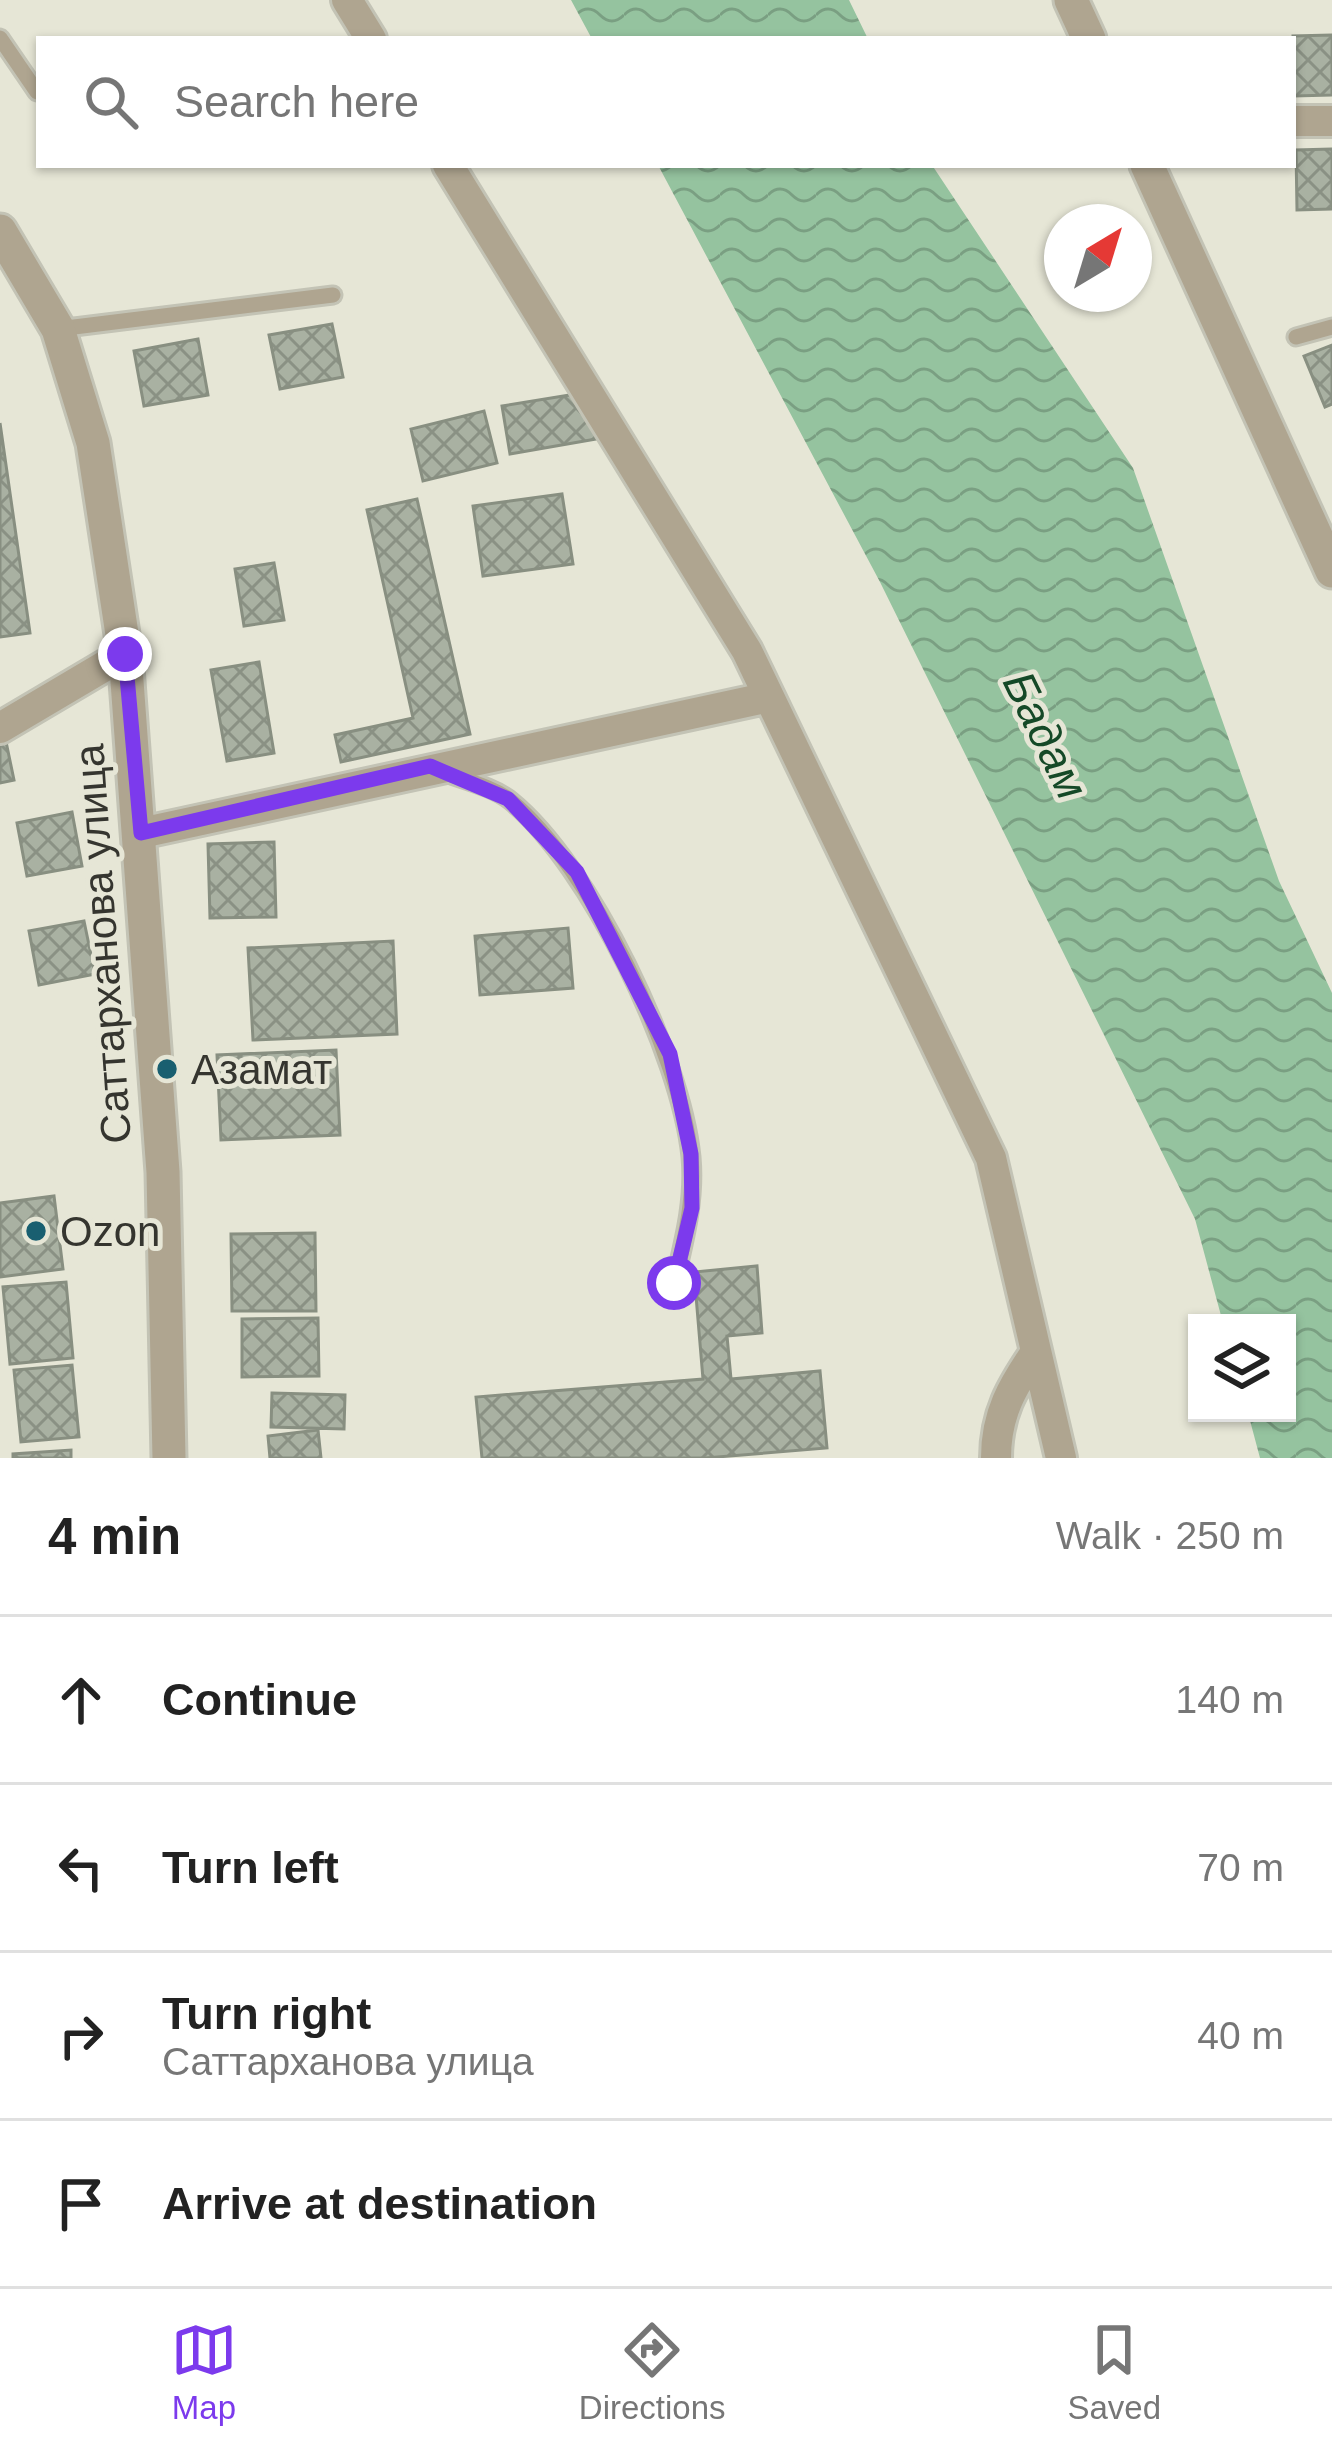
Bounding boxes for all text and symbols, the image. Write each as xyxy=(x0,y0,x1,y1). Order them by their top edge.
search box xyxy=(36,36,1296,168)
icon: search xyxy=(78,69,144,135)
text: Search here xyxy=(174,76,419,127)
north arrow xyxy=(1044,204,1152,312)
route end xyxy=(98,627,152,681)
water label: Бадам xyxy=(993,663,1098,807)
street label: Саттарханова улица xyxy=(65,742,140,1145)
place label: Азамат xyxy=(191,1046,332,1093)
marker: Азамат xyxy=(154,1056,180,1082)
place label: Ozon xyxy=(60,1208,160,1255)
marker: Ozon xyxy=(23,1218,49,1244)
route start xyxy=(647,1256,701,1310)
map controls xyxy=(1188,1314,1296,1422)
button: layers xyxy=(1188,1314,1296,1422)
text: 4 min xyxy=(48,1508,181,1565)
text: Walk · 250 m xyxy=(1056,1514,1284,1557)
icon: ahead xyxy=(48,1667,114,1733)
text: Continue xyxy=(162,1674,357,1725)
text: 140 m xyxy=(1176,1678,1284,1721)
icon: left xyxy=(48,1835,114,1901)
text: Turn left xyxy=(162,1842,339,1893)
text: 70 m xyxy=(1197,1846,1284,1889)
text: Turn right xyxy=(162,1988,371,2039)
icon: right xyxy=(48,2003,114,2069)
text: 40 m xyxy=(1197,2014,1284,2057)
text: Саттарханова улица xyxy=(162,2040,534,2083)
icon: arrive xyxy=(48,2171,114,2237)
text: Arrive at destination xyxy=(162,2178,597,2229)
tab: Map xyxy=(171,2317,237,2427)
tab: Directions xyxy=(579,2317,726,2427)
tab: Saved xyxy=(1067,2317,1161,2427)

